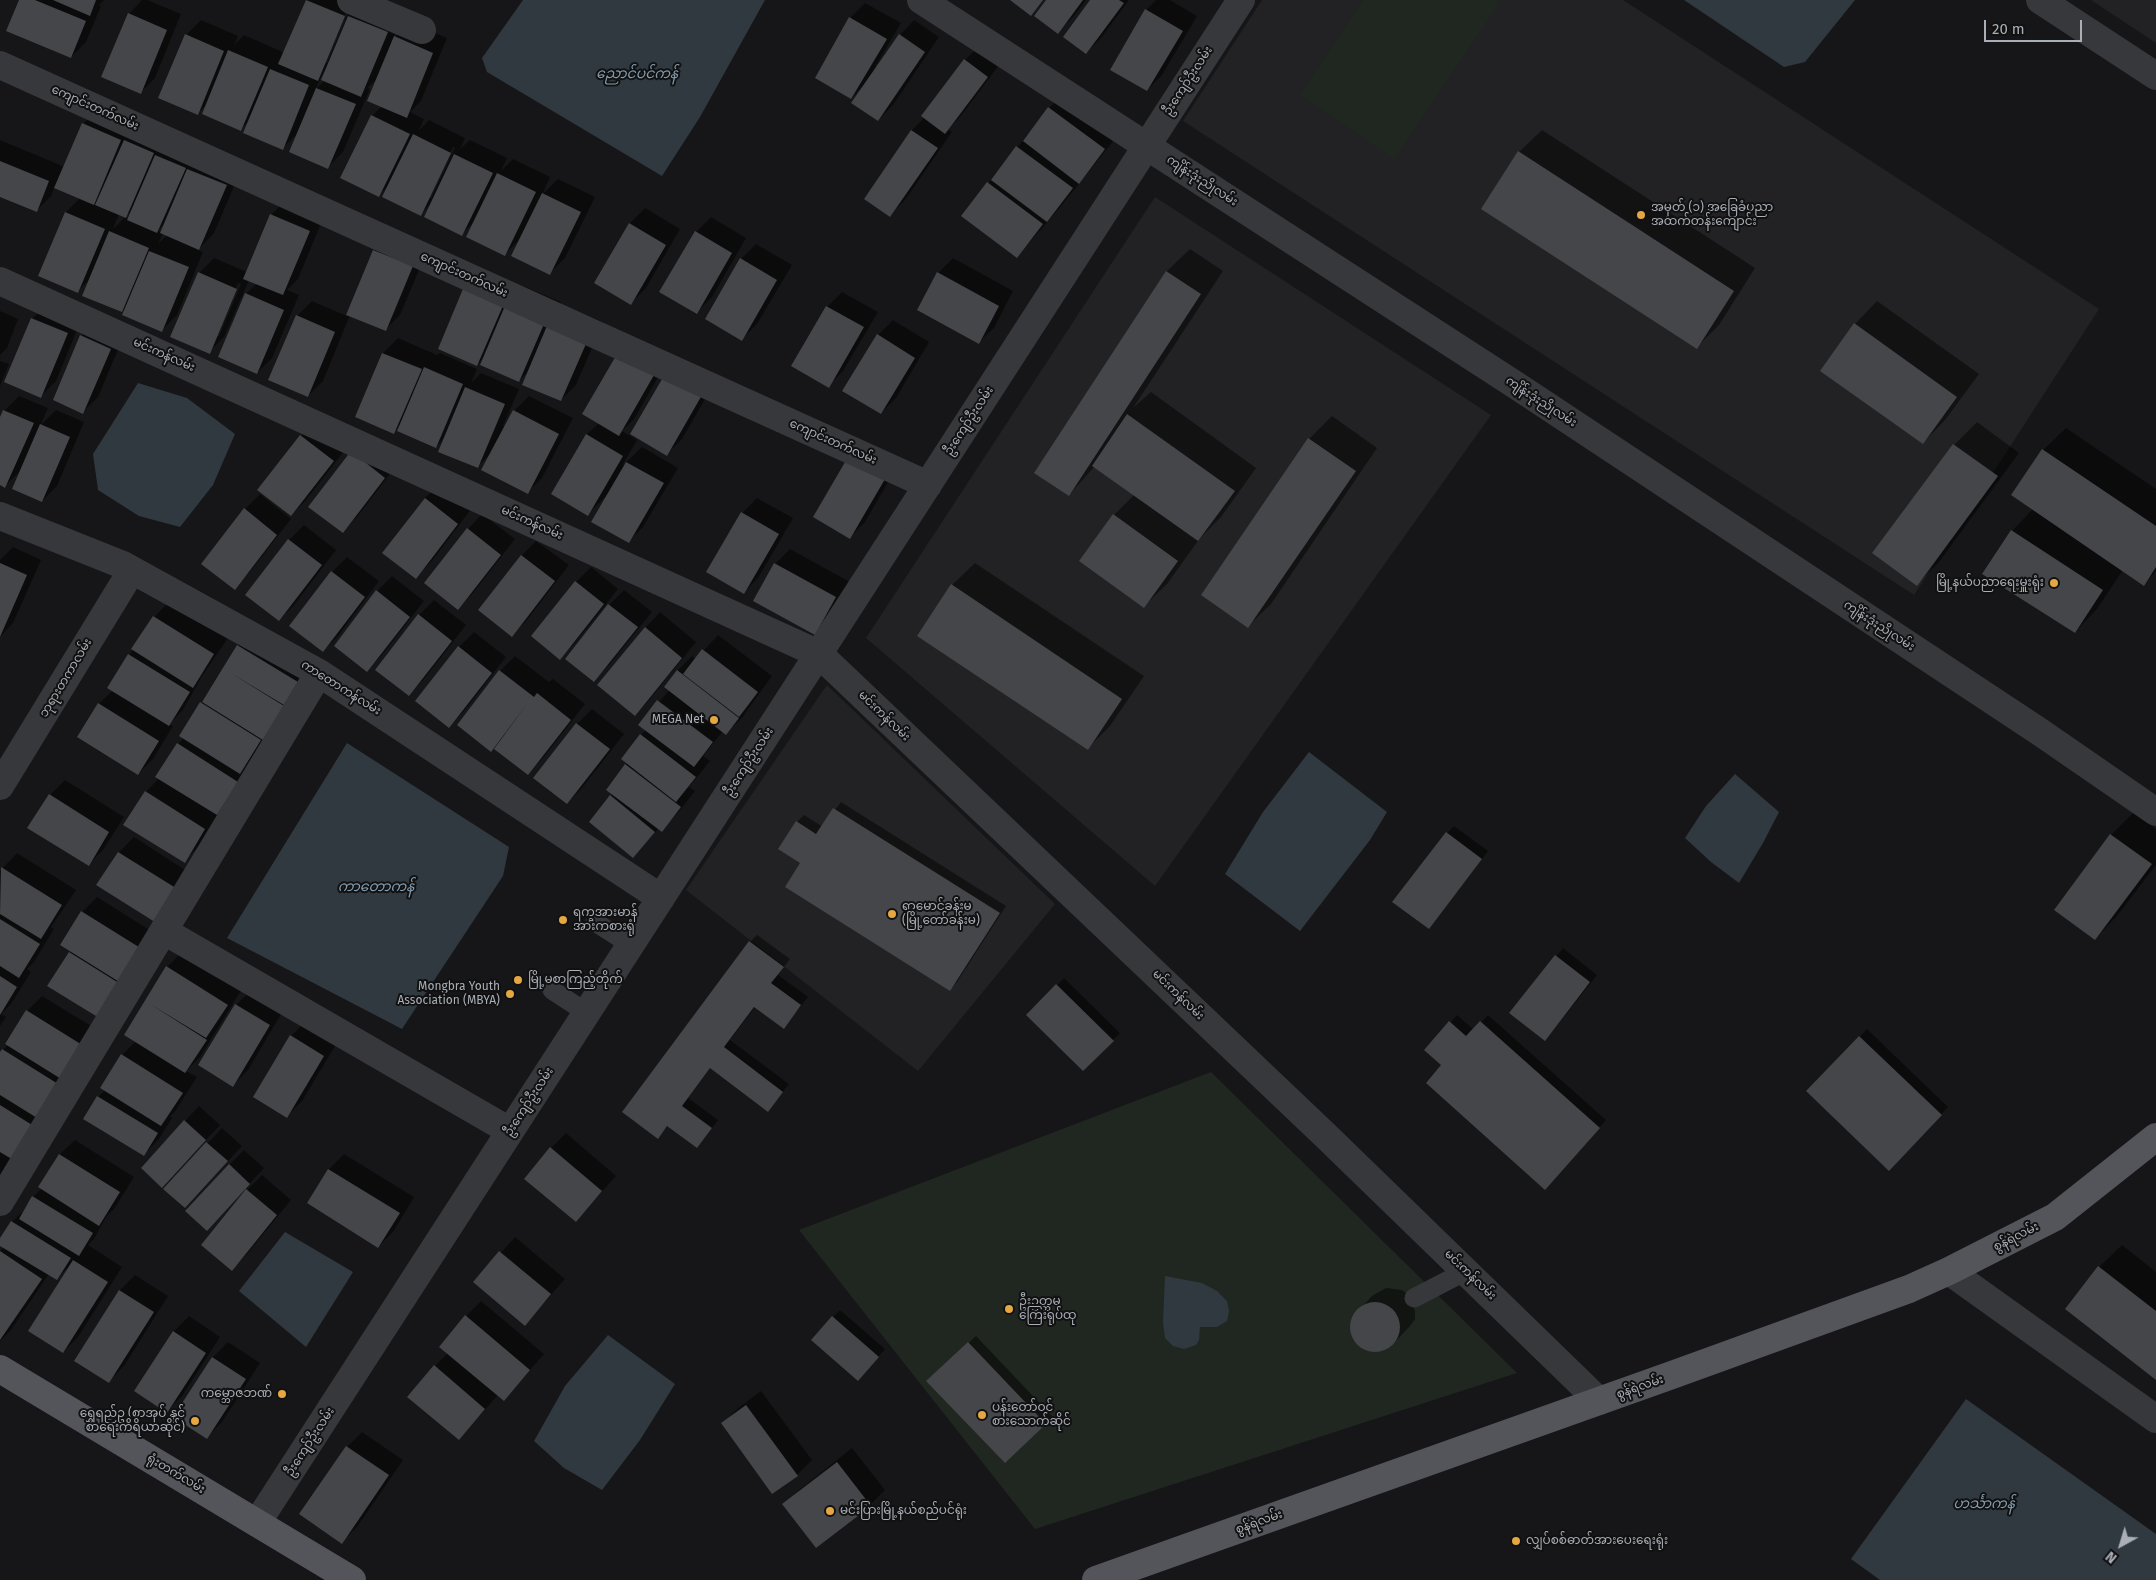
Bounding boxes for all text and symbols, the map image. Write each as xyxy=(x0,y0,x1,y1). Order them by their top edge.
scale bar xyxy=(1986,10,2084,42)
text: 20 m xyxy=(1992,20,2025,38)
street label: ဦးကျော်ဦးလမ်း xyxy=(1160,44,1216,118)
water label: ညောင်ပင်ကန် xyxy=(596,66,678,82)
street label: ကျောင်းတက်လမ်း xyxy=(49,82,141,134)
street label: ကျိန်းဒုံးညိုလမ်း xyxy=(1164,153,1240,209)
place label: အမှတ် (၁) အခြေခံပညာ အထက်တန်းကျောင်း xyxy=(1651,201,1773,229)
marker: အမှတ် (၁) အခြေခံပညာ အထက်တန်းကျောင်း xyxy=(1635,209,1647,221)
street label: ကျောင်းတက်လမ်း xyxy=(418,249,510,301)
street label: မင်းကန်လမ်း xyxy=(131,335,197,375)
street label: ကျိန်းဒုံးညိုလမ်း xyxy=(1503,374,1579,430)
street label: ဦးကျော်ဦးလမ်း xyxy=(941,384,997,458)
street label: ကျောင်းတက်လမ်း xyxy=(787,416,879,468)
street label: မင်းကန်လမ်း xyxy=(499,503,565,543)
place label: မြို့နယ်ပညာရေးမှူးရုံး xyxy=(1936,576,2044,590)
marker: မြို့နယ်ပညာရေးမှူးရုံး xyxy=(2048,577,2060,589)
street label: ကျိန်းဒုံးညိုလမ်း xyxy=(1841,598,1917,654)
street label: ဘုရားတကာလမ်း xyxy=(37,636,95,720)
street label: ကာတောကန်လမ်း xyxy=(298,658,384,718)
street label: မင်းကန်လမ်း xyxy=(855,688,913,744)
place label: MEGA Net xyxy=(652,713,704,727)
marker: MEGA Net xyxy=(708,714,720,726)
street label: ဦးကျော်ဦးလမ်း xyxy=(721,725,777,799)
water label: ကာတောကန် xyxy=(338,879,414,895)
place label: ရာမောင်ခန်းမ (မြို့တော်ခန်းမ) xyxy=(902,900,980,928)
place label: ရက္ခအားမာန် အားကစားရုံ xyxy=(573,906,638,934)
marker: ရာမောင်ခန်းမ (မြို့တော်ခန်းမ) xyxy=(886,908,898,920)
marker: ရက္ခအားမာန် အားကစားရုံ xyxy=(557,914,569,926)
street label: မင်းကန်လမ်း xyxy=(1149,967,1207,1023)
place label: မြို့မစာကြည့်တိုက် xyxy=(528,973,623,987)
marker: မြို့မစာကြည့်တိုက် xyxy=(512,974,524,986)
place label: Mongbra Youth Association (MBYA) xyxy=(397,980,500,1008)
marker: Mongbra Youth Association (MBYA) xyxy=(504,988,516,1000)
street label: ဦးကျော်ဦးလမ်း xyxy=(501,1065,557,1139)
street label: စွန်ရဲလမ်း xyxy=(1991,1219,2041,1255)
street label: မင်းကန်လမ်း xyxy=(1441,1247,1499,1303)
place label: ဦးဥတ္တမ ကြေးရုပ်ထု xyxy=(1019,1295,1077,1323)
marker: ဦးဥတ္တမ ကြေးရုပ်ထု xyxy=(1003,1303,1015,1315)
street label: စွန်ရဲလမ်း xyxy=(1615,1372,1665,1402)
place label: ကမ္ဘောဇဘဏ် xyxy=(201,1387,272,1401)
marker: ကမ္ဘောဇဘဏ် xyxy=(276,1388,288,1400)
place label: ပန်းတော်ဝင် စားသောက်ဆိုင် xyxy=(992,1401,1071,1429)
street label: ဦးကျော်ဦးလမ်း xyxy=(282,1405,338,1479)
place label: ရွှေရည်ဥ (စာအုပ် နှင့် စာရေးကိရိယာဆိုင်) xyxy=(80,1407,185,1435)
marker: ပန်းတော်ဝင် စားသောက်ဆိုင် xyxy=(976,1409,988,1421)
marker: ရွှေရည်ဥ (စာအုပ် နှင့် စာရေးကိရိယာဆိုင်) xyxy=(189,1415,201,1427)
street label: ရုံးတက်လမ်း xyxy=(144,1451,208,1497)
water label: ဟင်္သာကန် xyxy=(1953,1496,2015,1512)
place label: မင်းပြားမြို့နယ်စည်ပင်ရုံး xyxy=(840,1504,967,1518)
marker: မင်းပြားမြို့နယ်စည်ပင်ရုံး xyxy=(824,1505,836,1517)
street label: စွန်ရဲလမ်း xyxy=(1234,1507,1284,1537)
north arrow xyxy=(2096,1520,2146,1570)
place label: လျှပ်စစ်ဓာတ်အားပေးရေးရုံး xyxy=(1526,1534,1668,1548)
marker: လျှပ်စစ်ဓာတ်အားပေးရေးရုံး xyxy=(1510,1535,1522,1547)
text: N xyxy=(2102,1548,2120,1567)

